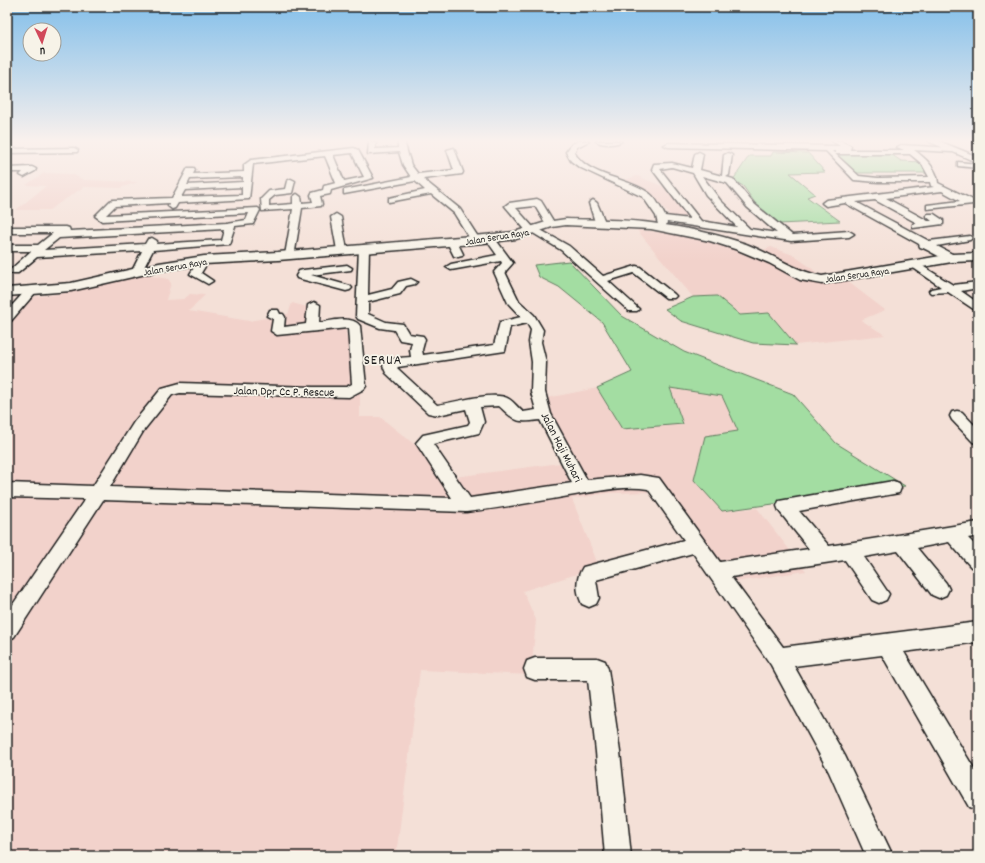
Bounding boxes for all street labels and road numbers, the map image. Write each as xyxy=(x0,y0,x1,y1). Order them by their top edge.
street label: Jalan Serua Raya xyxy=(464,226,531,250)
street label: Jalan Serua Raya xyxy=(142,255,209,280)
street label: Jalan Serua Raya xyxy=(824,265,890,287)
street label: Jalan Dpr Cc P. Rescue xyxy=(233,383,335,402)
street label: Jalan Haji Muhari xyxy=(536,410,586,486)

